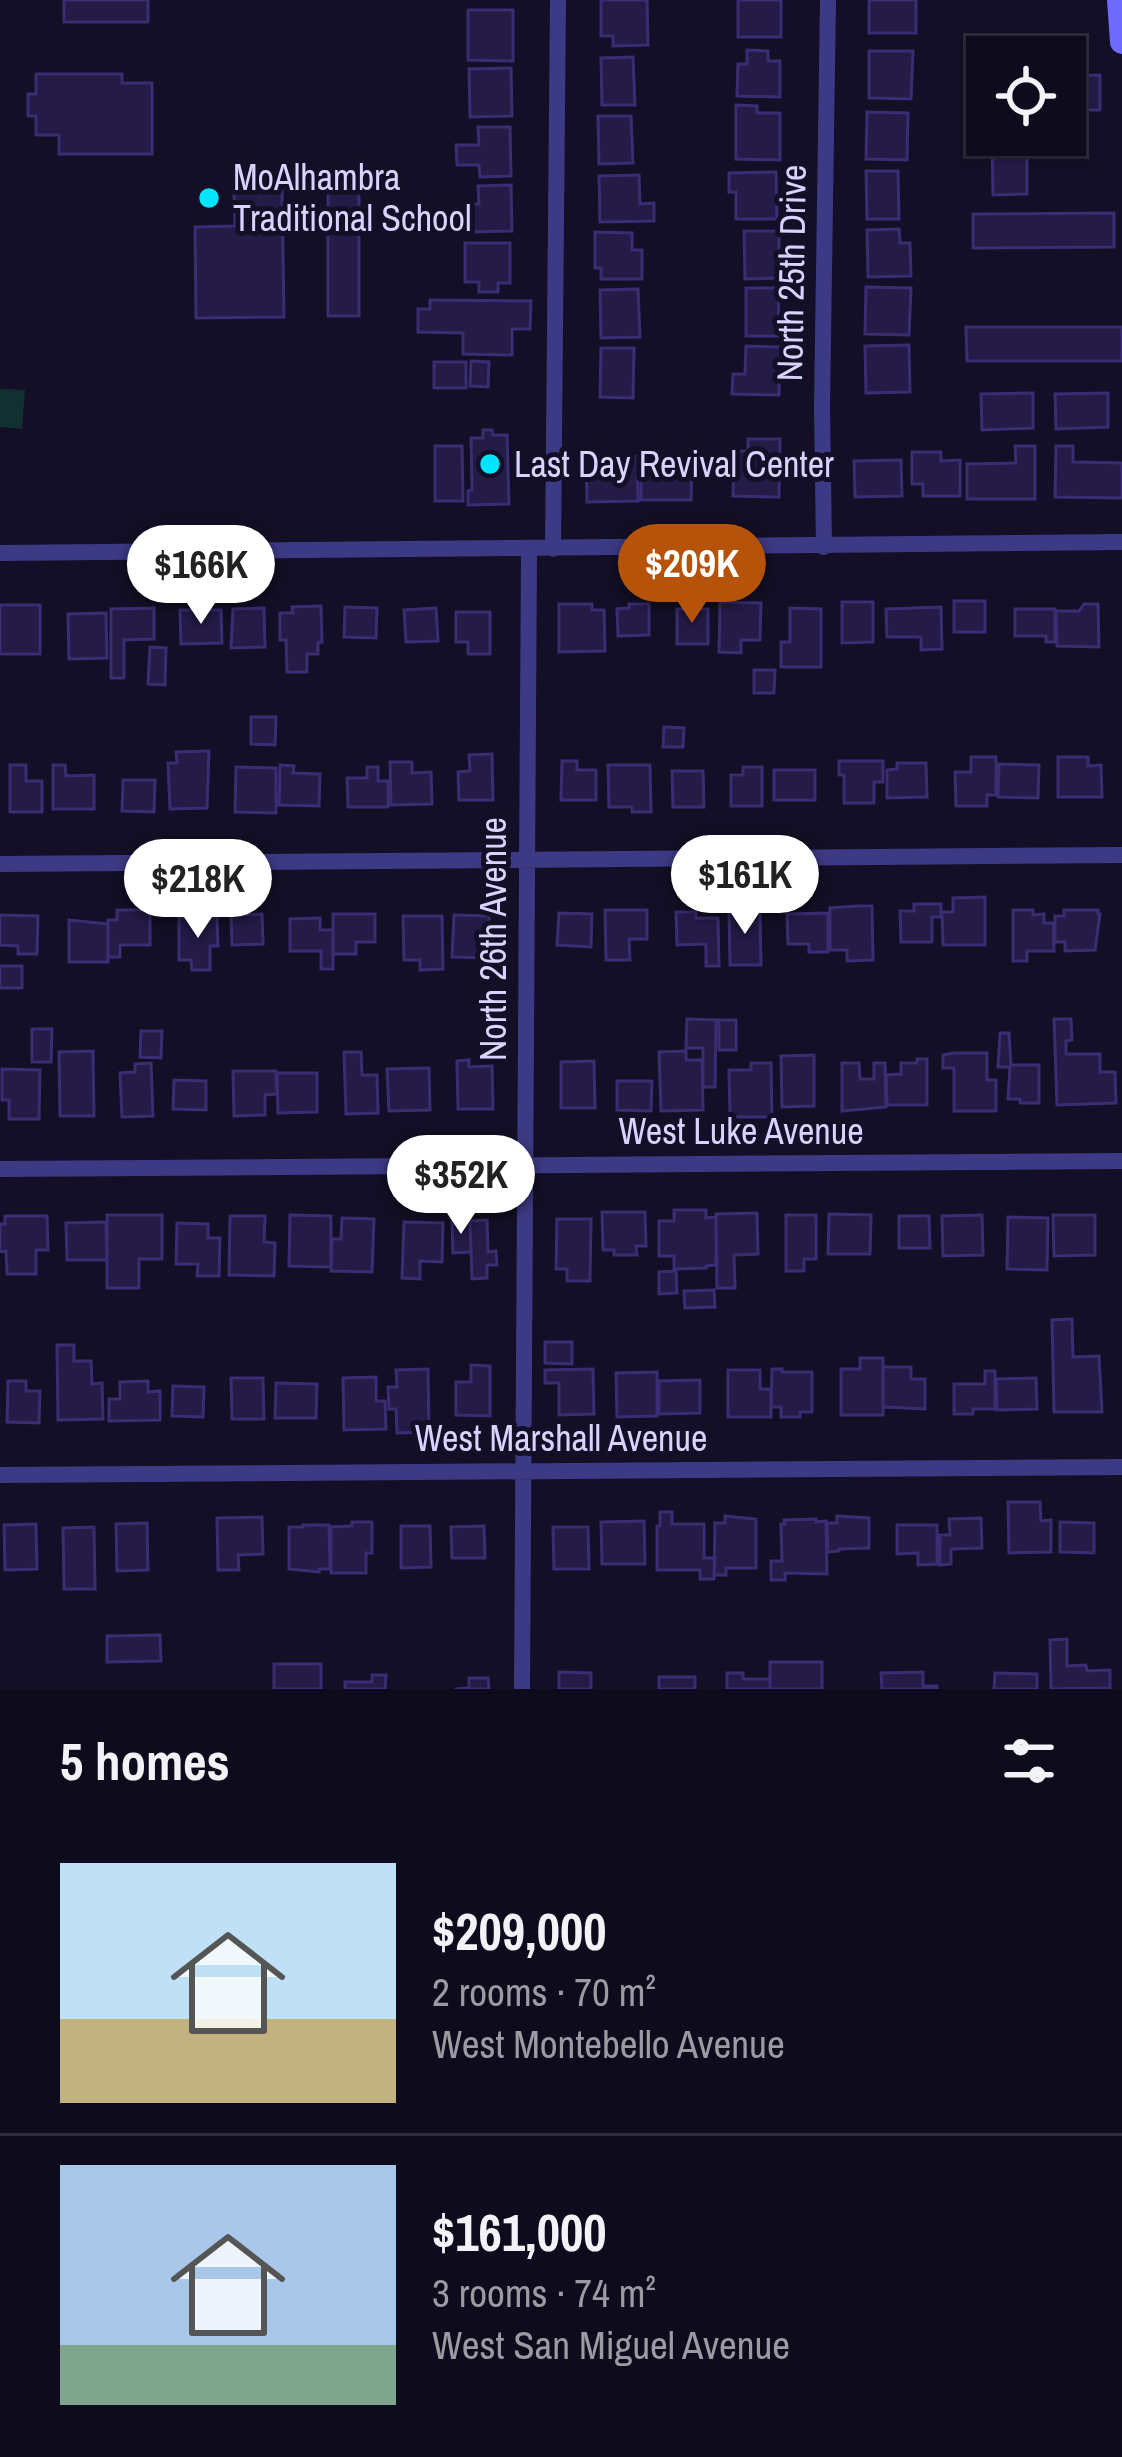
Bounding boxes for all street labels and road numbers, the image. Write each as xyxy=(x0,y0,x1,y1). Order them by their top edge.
street label: North 25th Drive xyxy=(765,164,817,382)
street label: North 26th Avenue xyxy=(469,817,517,1061)
street label: West Luke Avenue xyxy=(618,1107,864,1155)
street label: West Marshall Avenue xyxy=(415,1414,707,1462)

